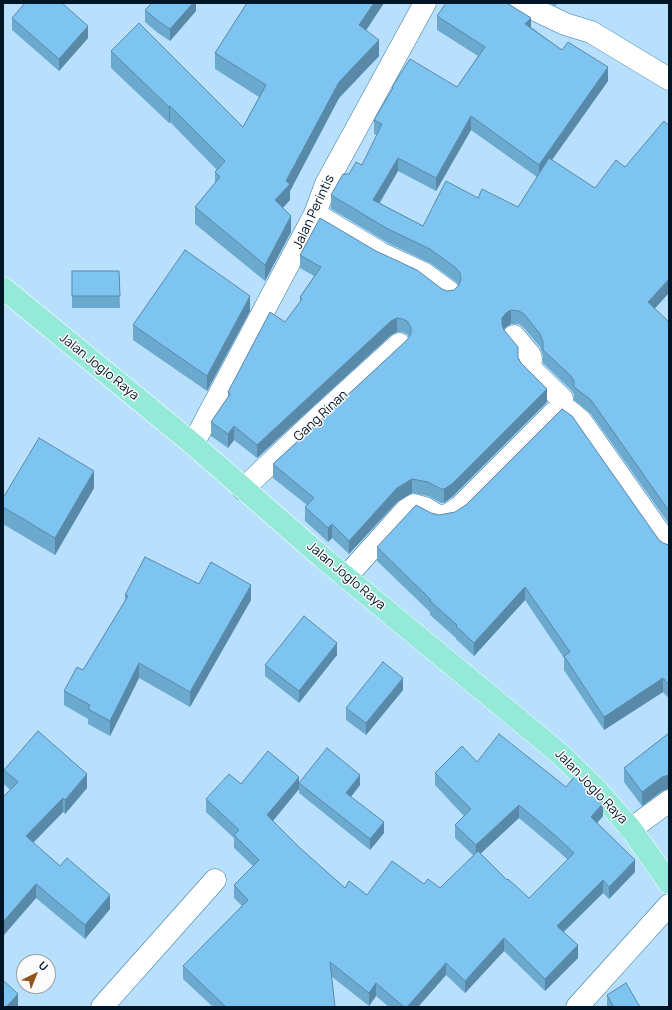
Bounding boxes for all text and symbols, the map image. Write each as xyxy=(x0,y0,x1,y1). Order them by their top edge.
street label: Jalan Perintis xyxy=(290,173,338,251)
street label: Jalan Joglo Raya xyxy=(56,330,142,404)
street label: Gang Rinan xyxy=(291,387,351,445)
street label: Jalan Joglo Raya xyxy=(304,539,388,613)
street label: Jalan Joglo Raya xyxy=(552,747,630,827)
north arrow xyxy=(16,954,56,994)
text: U xyxy=(36,957,52,974)

